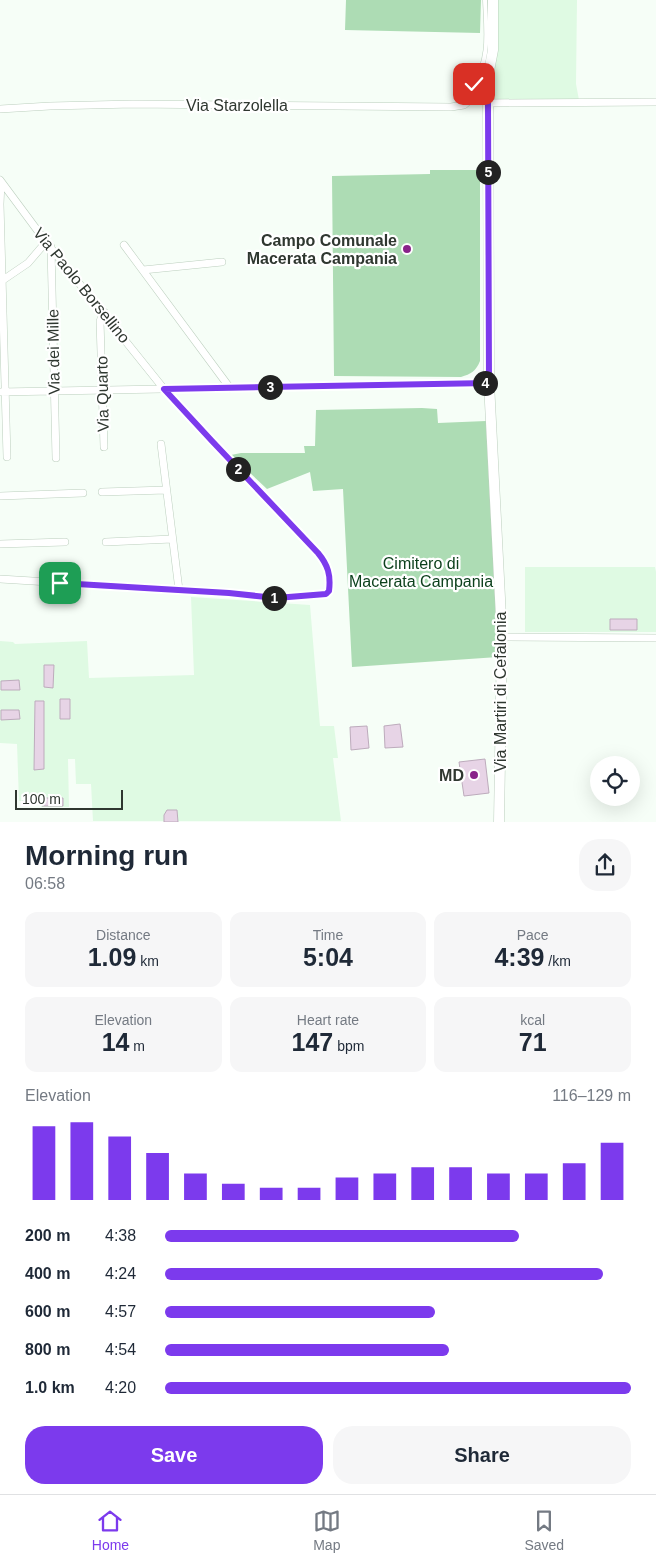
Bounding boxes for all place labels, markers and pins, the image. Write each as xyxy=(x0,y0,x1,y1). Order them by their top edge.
pin xyxy=(453,63,495,105)
pin: 5 xyxy=(476,160,500,184)
place label: Campo Comunale Macerata Campania xyxy=(247,232,397,267)
marker: Campo Comunale Macerata Campania xyxy=(401,243,413,255)
pin: 4 xyxy=(472,370,498,396)
pin: 3 xyxy=(258,374,282,400)
pin: 2 xyxy=(226,456,250,482)
pin xyxy=(39,562,81,604)
pin: 1 xyxy=(262,586,286,610)
place label: MD xyxy=(439,767,464,784)
marker: MD xyxy=(468,769,480,781)

